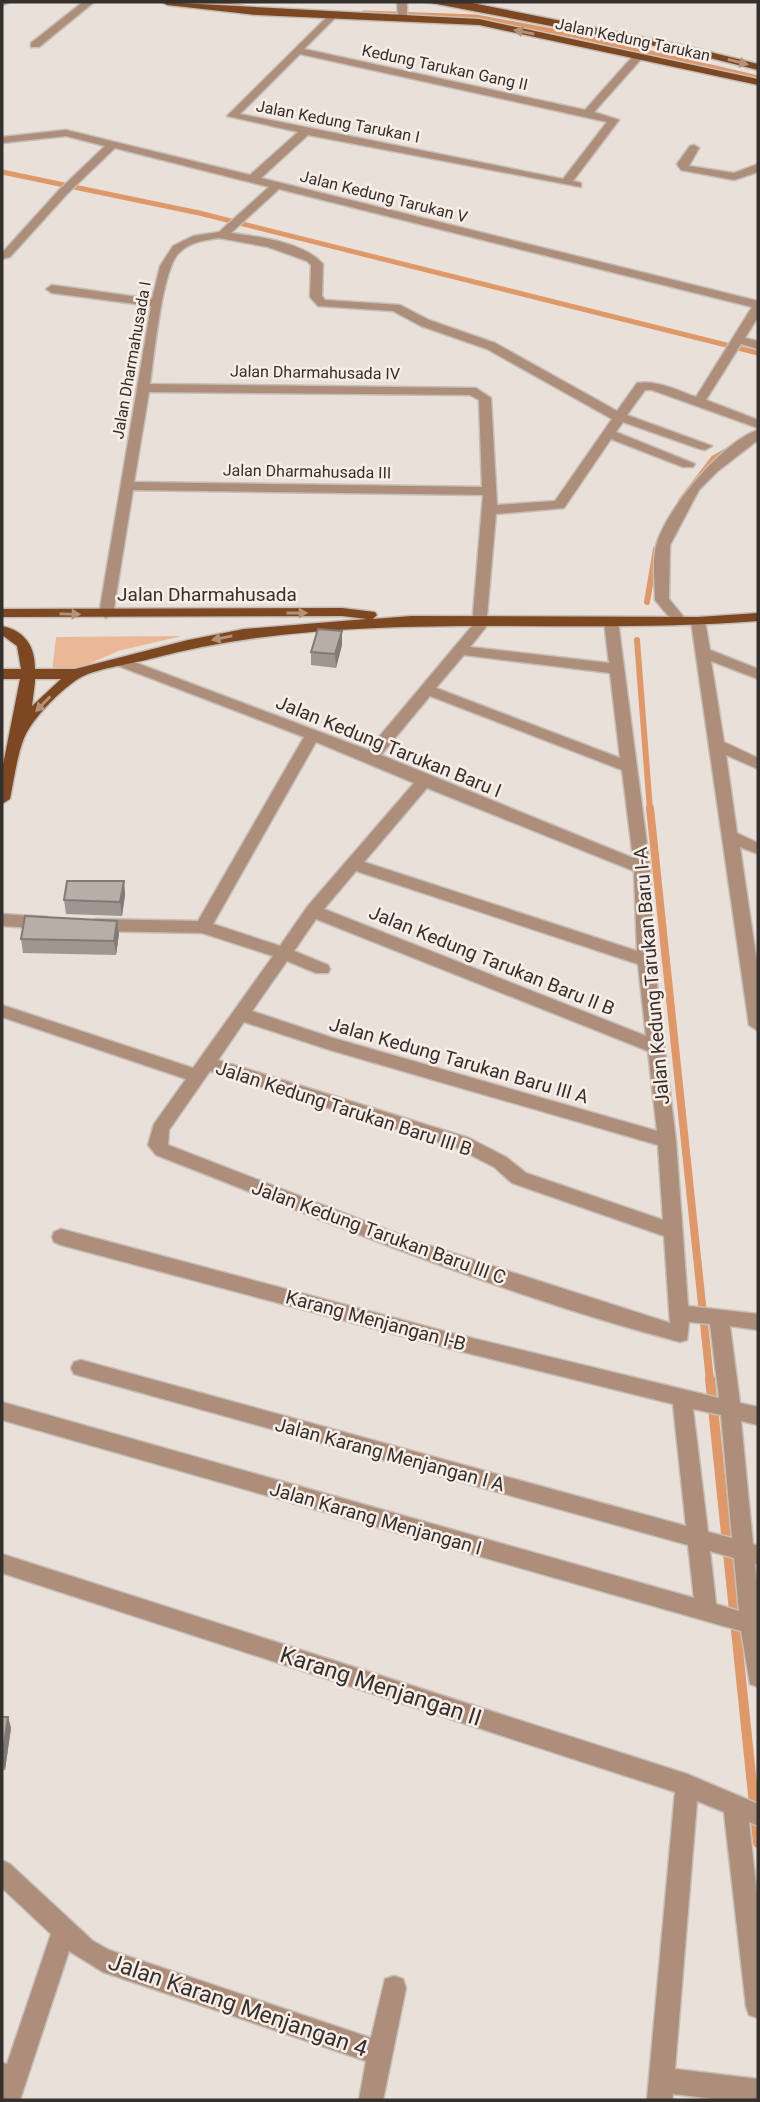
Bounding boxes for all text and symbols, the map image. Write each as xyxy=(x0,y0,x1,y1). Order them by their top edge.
street label: Jalan Kedung Tarukan xyxy=(554,14,712,65)
one-way arrow xyxy=(513,26,535,37)
street label: Kedung Tarukan Gang II xyxy=(360,41,530,94)
one-way arrow xyxy=(727,57,749,68)
street label: Jalan Kedung Tarukan I xyxy=(255,96,421,147)
street label: Jalan Kedung Tarukan V xyxy=(298,166,470,227)
street label: Jalan Dharmahusada I xyxy=(108,280,155,440)
street label: Jalan Dharmahusada IV xyxy=(230,362,400,383)
street label: Jalan Dharmahusada III xyxy=(223,461,391,482)
street label: Jalan Dharmahusada xyxy=(117,583,297,606)
one-way arrow xyxy=(287,607,309,619)
one-way arrow xyxy=(59,608,81,619)
one-way arrow xyxy=(211,632,233,643)
street label: Jalan Kedung Tarukan Baru I xyxy=(273,691,505,802)
one-way arrow xyxy=(36,695,52,712)
street label: Jalan Kedung Tarukan Baru I-A xyxy=(629,845,674,1106)
street label: Jalan Kedung Tarukan Baru II B xyxy=(366,901,618,1020)
street label: Jalan Kedung Tarukan Baru III A xyxy=(327,1012,592,1109)
street label: Jalan Kedung Tarukan Baru III B xyxy=(213,1056,475,1161)
street label: Jalan Kedung Tarukan Baru III C xyxy=(249,1176,509,1289)
street label: Karang Menjangan I-B xyxy=(283,1285,468,1356)
street label: Jalan Karang Menjangan I A xyxy=(273,1413,508,1496)
street label: Jalan Karang Menjangan I xyxy=(267,1477,484,1560)
street label: Karang Menjangan II xyxy=(277,1641,485,1732)
street label: Jalan Karang Menjangan 4 xyxy=(105,1948,371,2063)

